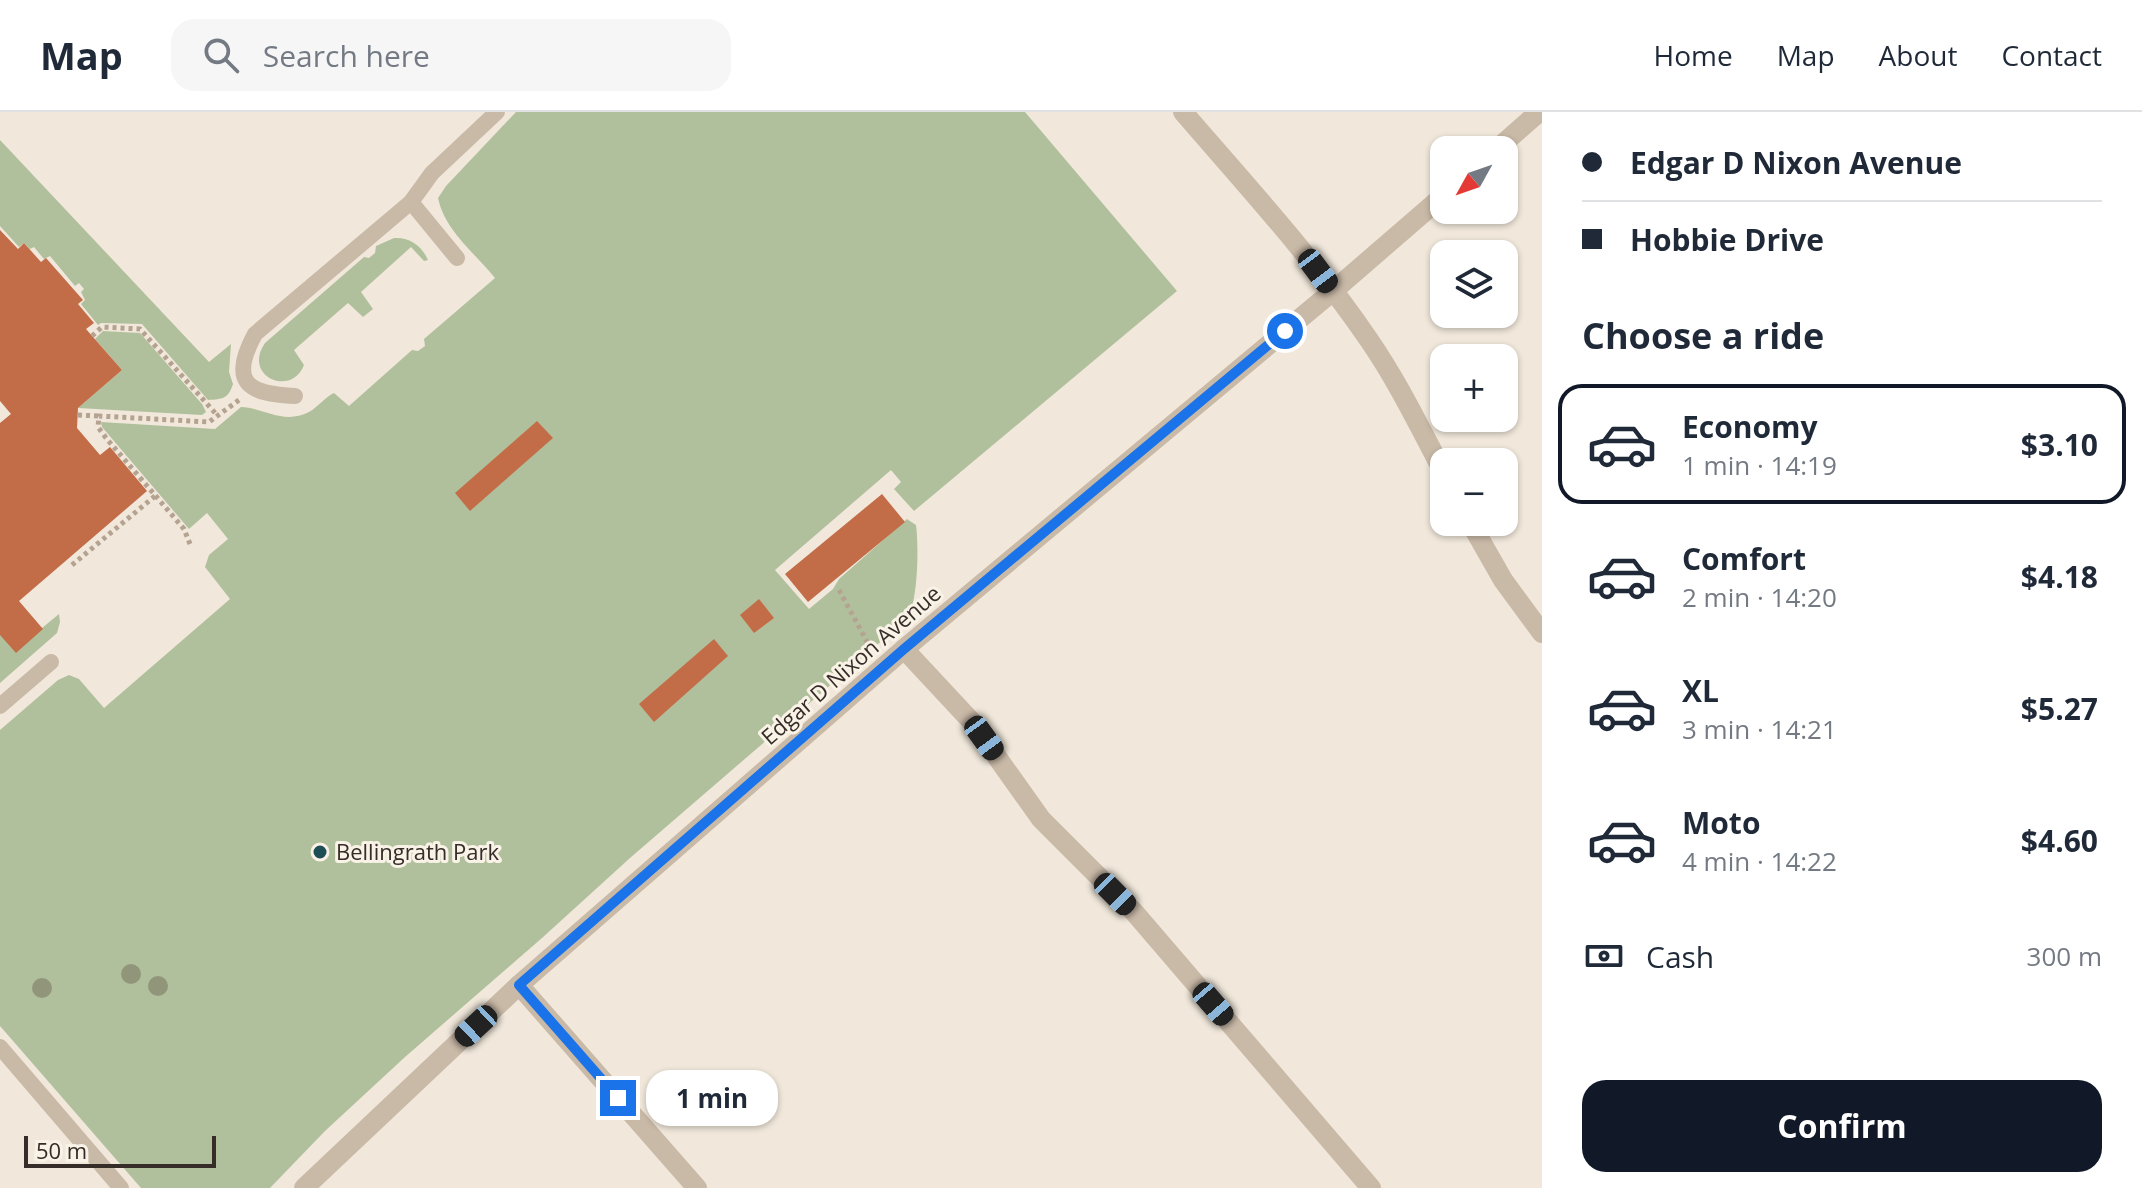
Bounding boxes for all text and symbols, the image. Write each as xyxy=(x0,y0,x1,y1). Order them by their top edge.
search box xyxy=(171,19,731,91)
text: Map xyxy=(40,29,123,81)
icon: search xyxy=(199,33,243,77)
text: Search here xyxy=(263,35,430,76)
text: Home xyxy=(1654,36,1733,74)
text: Map xyxy=(1777,36,1835,74)
text: About xyxy=(1879,36,1957,74)
text: Contact xyxy=(2001,36,2102,74)
north arrow xyxy=(1430,136,1518,224)
map controls xyxy=(1430,136,1518,536)
text: Edgar D Nixon Avenue xyxy=(1630,142,1962,183)
text: Hobbie Drive xyxy=(1630,219,1824,260)
button: layers xyxy=(1430,240,1518,328)
car xyxy=(1294,245,1342,297)
text: Choose a ride xyxy=(1582,311,1824,360)
route start xyxy=(1267,313,1303,349)
button: + xyxy=(1430,344,1518,432)
text: Economy xyxy=(1682,406,1818,447)
icon: car xyxy=(1586,408,1658,480)
text: $3.10 xyxy=(2021,424,2098,465)
text: 1 min · 14:19 xyxy=(1682,447,1837,483)
button: − xyxy=(1430,448,1518,536)
text: Comfort xyxy=(1682,538,1806,579)
icon: car xyxy=(1586,540,1658,612)
text: $4.18 xyxy=(2021,556,2098,597)
street label: Edgar D Nixon Avenue xyxy=(754,578,947,751)
text: 2 min · 14:20 xyxy=(1682,579,1837,615)
text: XL xyxy=(1682,670,1719,711)
icon: car xyxy=(1586,672,1658,744)
text: $5.27 xyxy=(2021,688,2098,729)
text: 3 min · 14:21 xyxy=(1682,711,1837,747)
car xyxy=(960,712,1008,764)
text: Moto xyxy=(1682,802,1760,843)
icon: car xyxy=(1586,804,1658,876)
text: $4.60 xyxy=(2021,820,2098,861)
place label: Bellingrath Park xyxy=(336,836,499,866)
marker: Bellingrath Park xyxy=(311,843,329,861)
text: 4 min · 14:22 xyxy=(1682,843,1837,879)
car xyxy=(1090,869,1140,919)
icon: cash xyxy=(1582,934,1626,978)
text: Cash xyxy=(1646,936,1714,977)
text: 300 m xyxy=(2027,938,2102,974)
car xyxy=(1188,978,1238,1030)
car xyxy=(450,1001,502,1051)
callout: 1 min xyxy=(646,1070,778,1126)
route end xyxy=(600,1080,636,1116)
text: 1 min xyxy=(676,1080,748,1116)
button: Confirm xyxy=(1582,1080,2102,1172)
scale bar xyxy=(24,1132,216,1168)
text: 50 m xyxy=(36,1135,87,1165)

